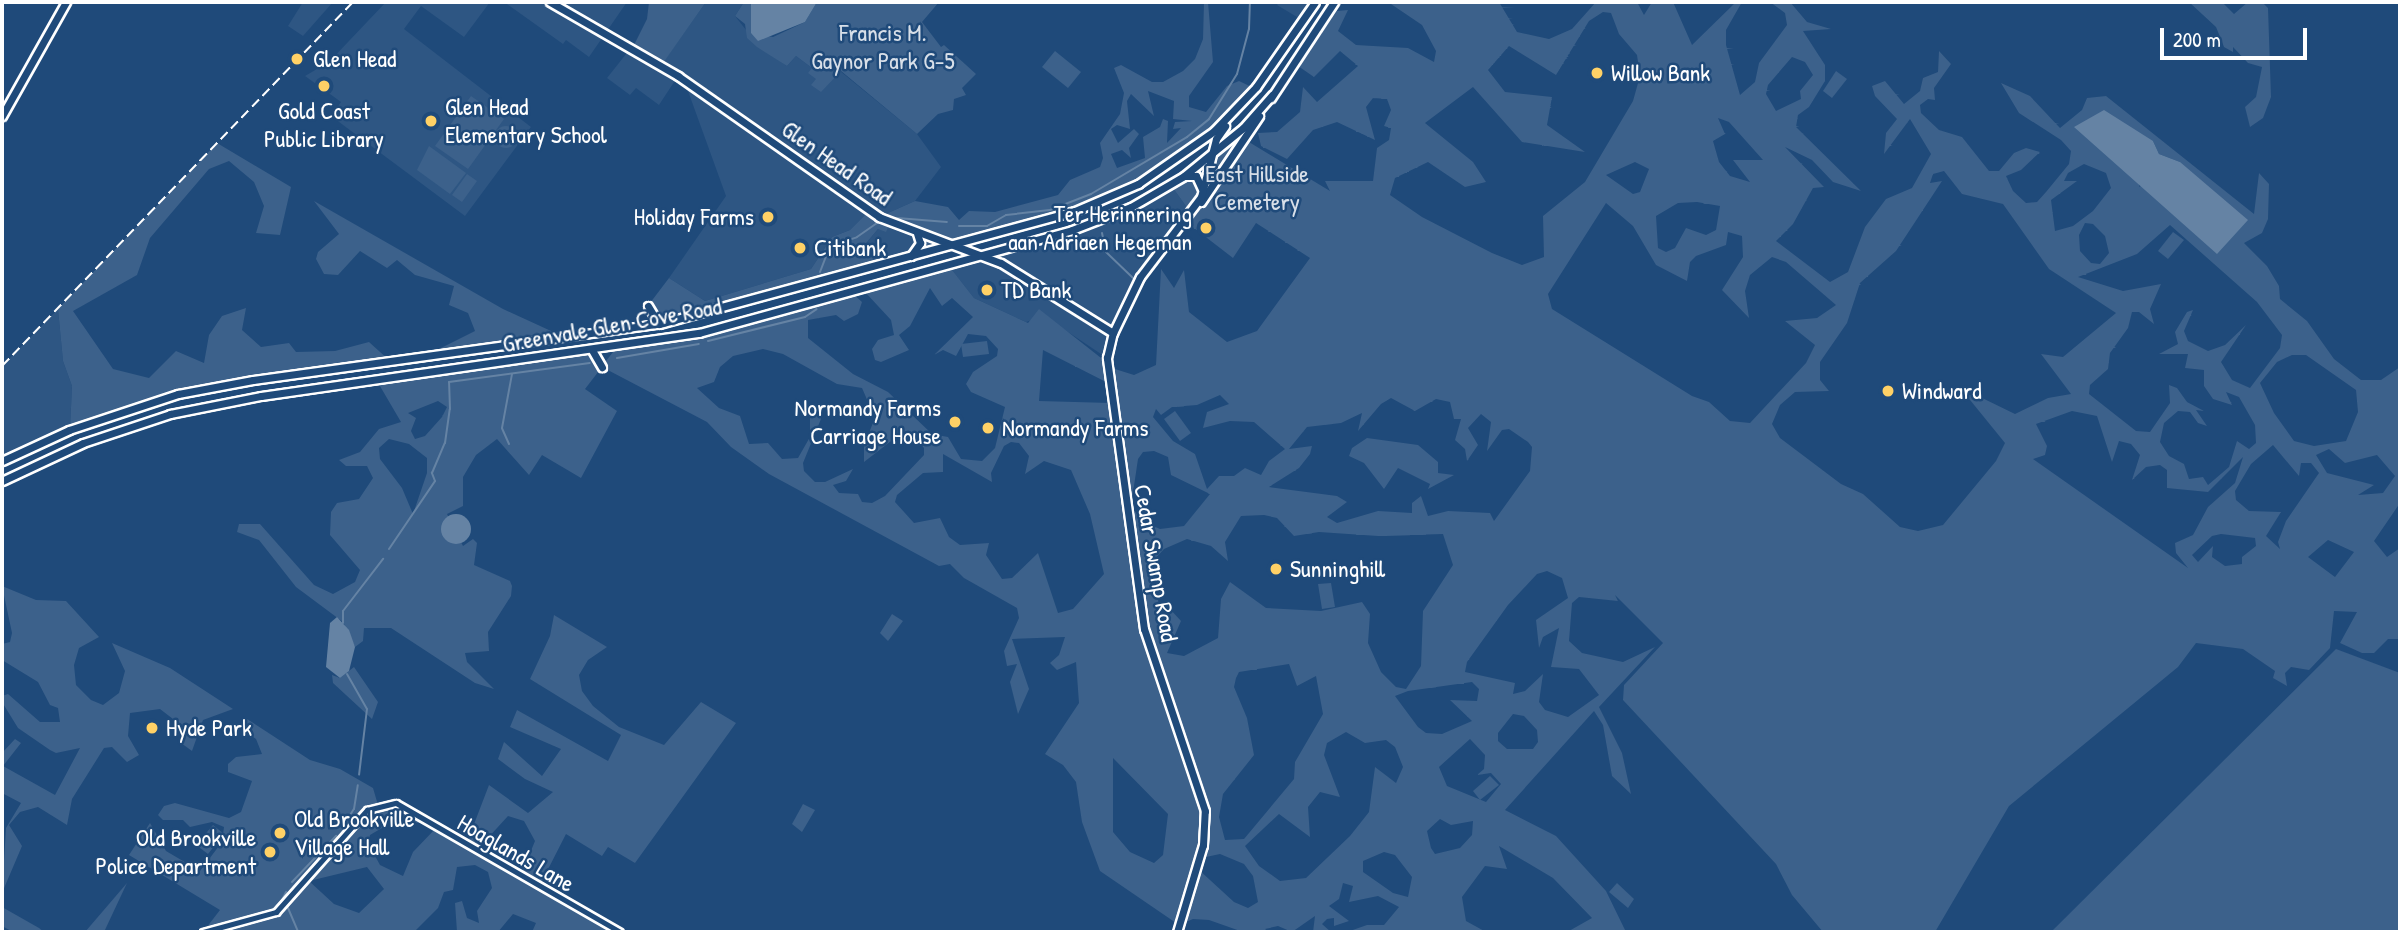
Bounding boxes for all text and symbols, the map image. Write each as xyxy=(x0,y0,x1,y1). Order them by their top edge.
scale bar xyxy=(2164,14,2311,58)
park label: Francis M. Gaynor Park G-5 xyxy=(811,19,955,75)
text: 200 m xyxy=(2173,25,2221,54)
place label: Glen Head xyxy=(313,45,396,73)
marker: Glen Head xyxy=(287,49,307,69)
place label: Willow Bank xyxy=(1611,59,1710,87)
marker: Willow Bank xyxy=(1589,65,1605,81)
marker: Gold Coast Public Library xyxy=(316,78,332,94)
place label: Glen Head Elementary School xyxy=(445,93,607,149)
place label: Gold Coast Public Library xyxy=(264,97,384,153)
marker: Glen Head Elementary School xyxy=(423,113,439,129)
street label: Glen Head Road xyxy=(776,114,898,212)
park label: East Hillside Cemetery xyxy=(1205,160,1309,216)
place label: Ter Herinnering aan Adriaen Hegeman xyxy=(1008,200,1192,256)
place label: Holiday Farms xyxy=(634,203,754,231)
marker: Holiday Farms xyxy=(760,209,776,225)
marker: Ter Herinnering aan Adriaen Hegeman xyxy=(1198,220,1214,236)
place label: Citibank xyxy=(814,234,886,262)
marker: Citibank xyxy=(792,240,808,256)
place label: TD Bank xyxy=(1001,276,1072,304)
marker: TD Bank xyxy=(979,282,995,298)
street label: Greenvale Glen Cove Road xyxy=(500,292,724,358)
place label: Windward xyxy=(1902,377,1981,405)
marker: Windward xyxy=(1880,383,1896,399)
place label: Normandy Farms Carriage House xyxy=(795,394,941,450)
marker: Normandy Farms Carriage House xyxy=(947,414,963,430)
place label: Normandy Farms xyxy=(1002,414,1148,442)
marker: Normandy Farms xyxy=(980,420,996,436)
street label: Cedar Swamp Road xyxy=(1128,482,1184,644)
place label: Sunninghill xyxy=(1290,555,1385,583)
marker: Sunninghill xyxy=(1268,561,1284,577)
place label: Hyde Park xyxy=(166,714,252,742)
marker: Hyde Park xyxy=(144,720,160,736)
place label: Old Brookville Village Hall xyxy=(294,805,414,861)
street label: Hoaglands Lane xyxy=(452,808,580,898)
place label: Old Brookville Police Department xyxy=(96,824,256,880)
marker: Old Brookville Village Hall xyxy=(272,825,288,841)
marker: Old Brookville Police Department xyxy=(262,844,278,860)

